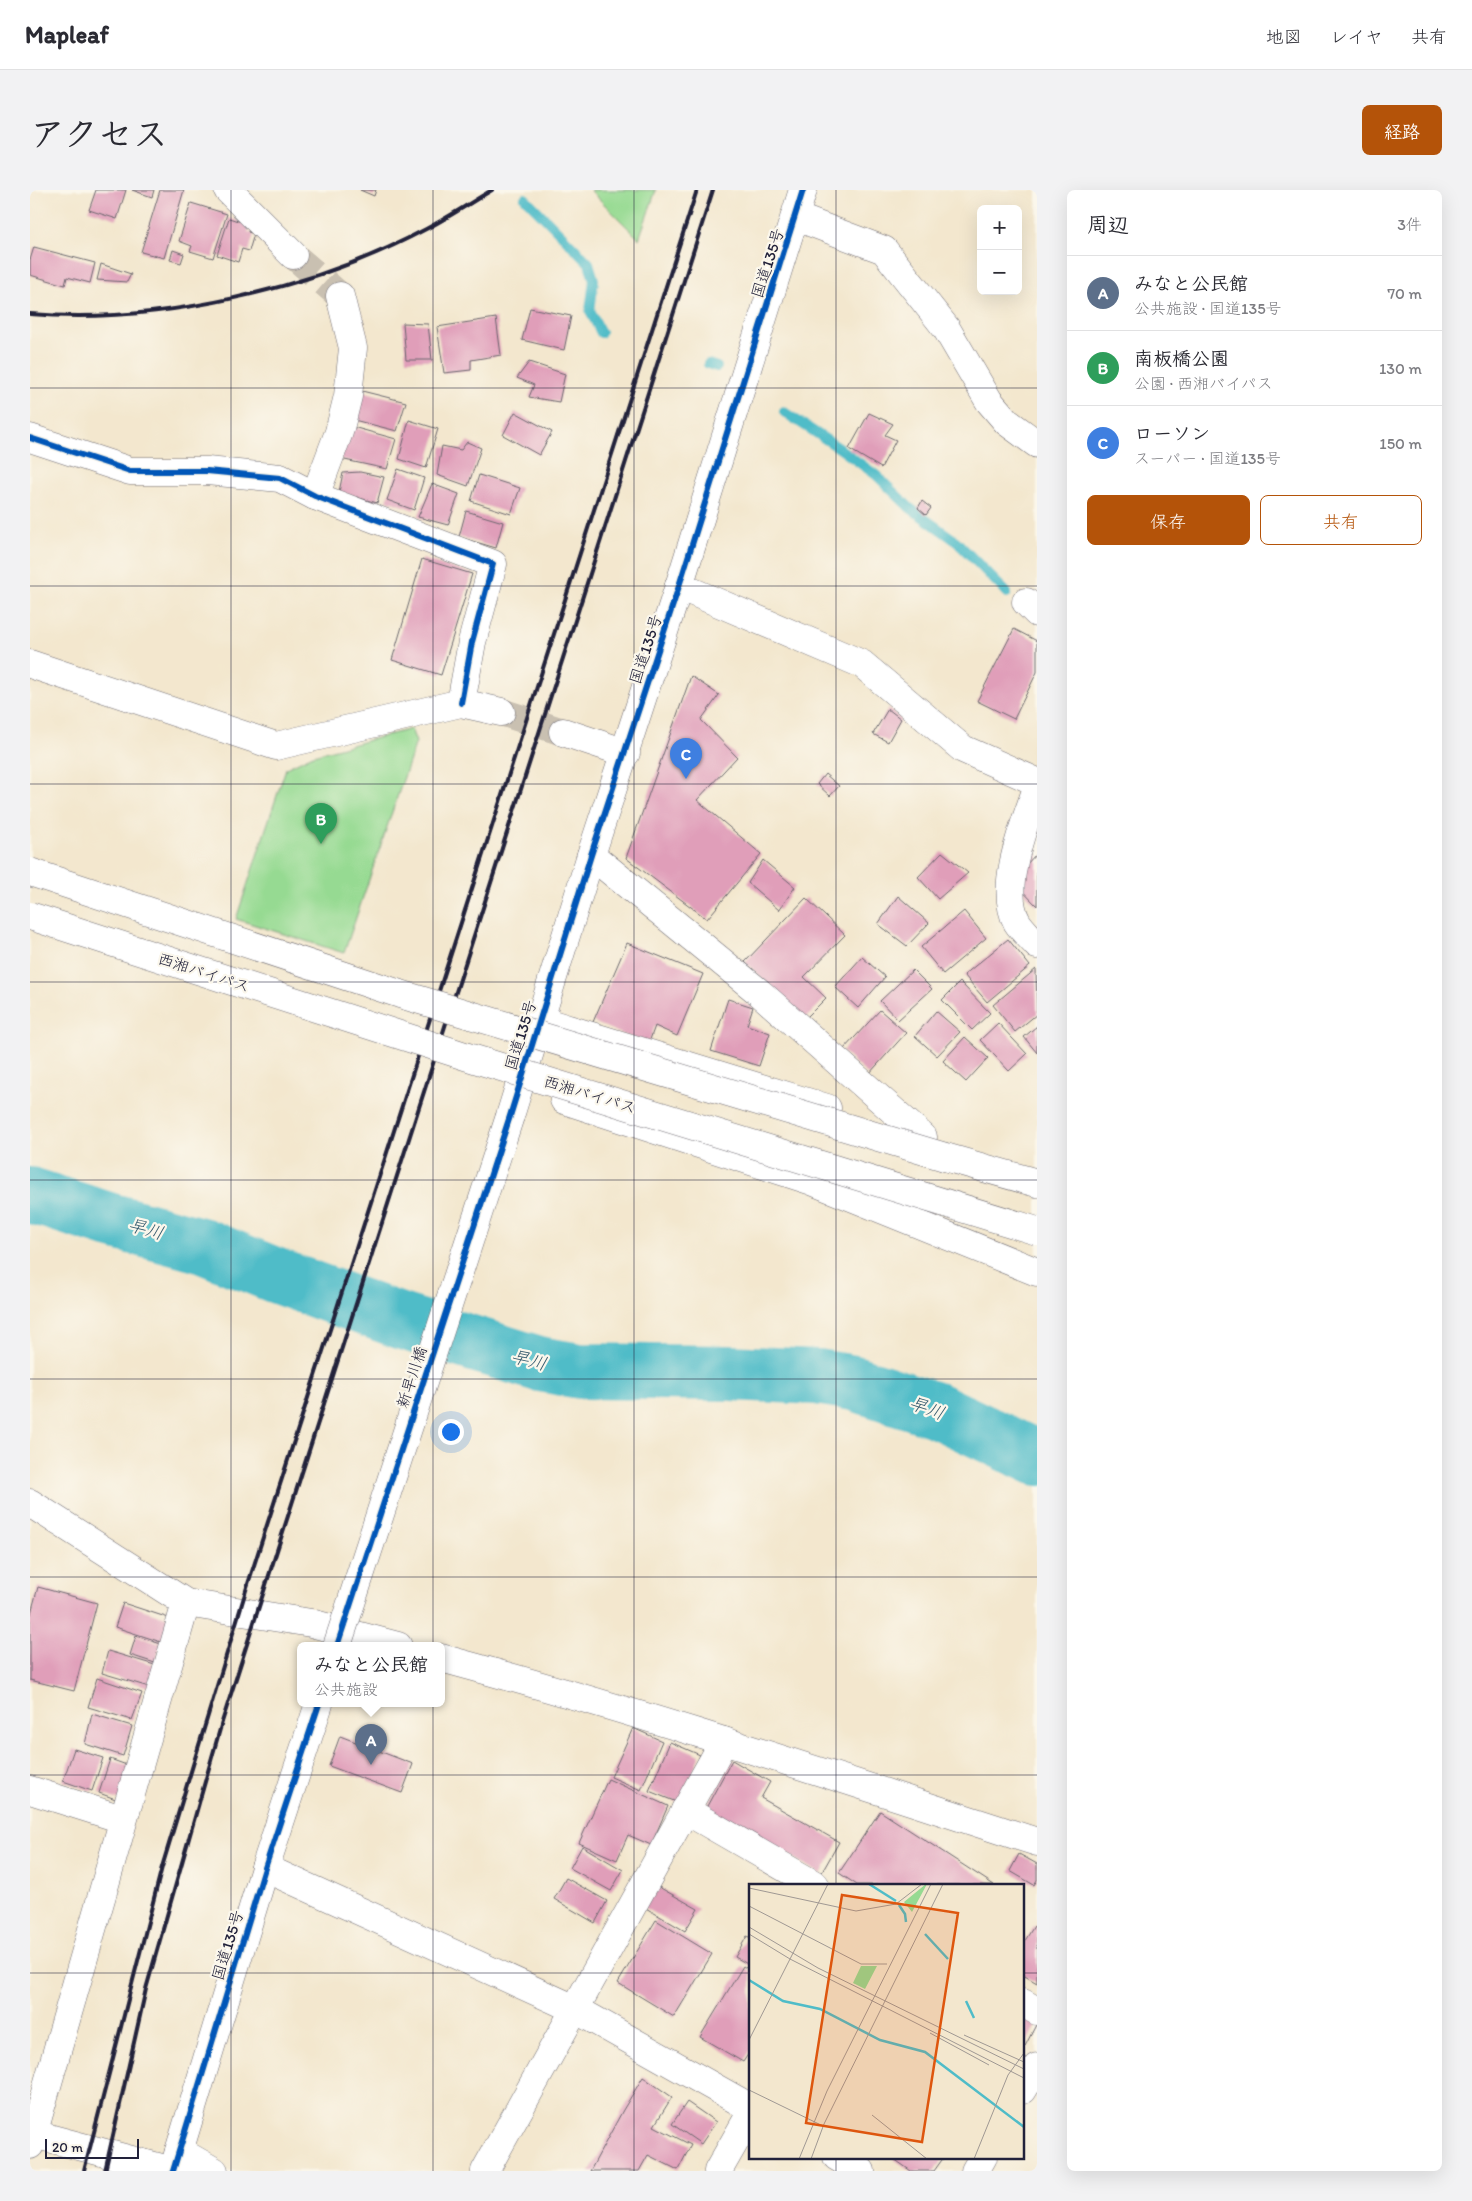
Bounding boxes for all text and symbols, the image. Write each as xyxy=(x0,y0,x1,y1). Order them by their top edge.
text: Mapleaf xyxy=(25,20,109,49)
text: 地図 xyxy=(1266,26,1302,48)
text: レイヤ xyxy=(1330,26,1383,48)
text: 共有 xyxy=(1411,26,1447,48)
button: 経路 xyxy=(1362,105,1442,155)
text: アクセス xyxy=(30,113,168,155)
map controls xyxy=(977,205,1022,295)
button: + xyxy=(977,205,1022,250)
text: 周辺 xyxy=(1087,212,1129,237)
text: 3件 xyxy=(1397,215,1422,234)
street label: 国道135号 xyxy=(747,226,788,301)
button: − xyxy=(977,250,1022,295)
text: みなと公民館 xyxy=(1134,272,1248,295)
text: A xyxy=(1098,284,1108,303)
text: 70 m xyxy=(1387,284,1422,303)
text: 公共施設 · 国道135号 xyxy=(1134,299,1282,318)
text: 南板橋公園 xyxy=(1134,347,1229,370)
text: B xyxy=(1098,359,1108,378)
text: 130 m xyxy=(1379,359,1422,378)
text: 公園 · 西湘バイパス xyxy=(1134,374,1273,393)
text: ローソン xyxy=(1134,422,1210,445)
text: C xyxy=(1098,434,1108,453)
text: 150 m xyxy=(1379,434,1422,453)
text: スーパー · 国道135号 xyxy=(1134,449,1281,468)
button: 保存 xyxy=(1087,495,1250,545)
button: 共有 xyxy=(1260,495,1422,545)
street label: 国道135号 xyxy=(625,612,666,687)
pin: C xyxy=(670,738,702,779)
pin: B xyxy=(305,803,337,844)
street label: 西湘バイパス xyxy=(155,949,252,996)
street label: 国道135号 xyxy=(501,998,540,1073)
street label: 西湘バイパス xyxy=(541,1071,638,1118)
water label: 早川 xyxy=(126,1213,166,1245)
street label: 新早川橋 xyxy=(393,1344,430,1411)
water label: 早川 xyxy=(509,1345,549,1375)
water label: 早川 xyxy=(906,1392,948,1424)
your location xyxy=(438,1419,464,1445)
popup xyxy=(297,1642,445,1707)
text: みなと公民館 xyxy=(314,1653,428,1676)
text: 公共施設 xyxy=(314,1680,378,1699)
pin: A xyxy=(355,1724,387,1765)
inset map xyxy=(749,1884,1024,2158)
street label: 国道135号 xyxy=(208,1908,247,1983)
scale bar xyxy=(45,2136,139,2159)
text: 20 m xyxy=(52,2139,83,2156)

